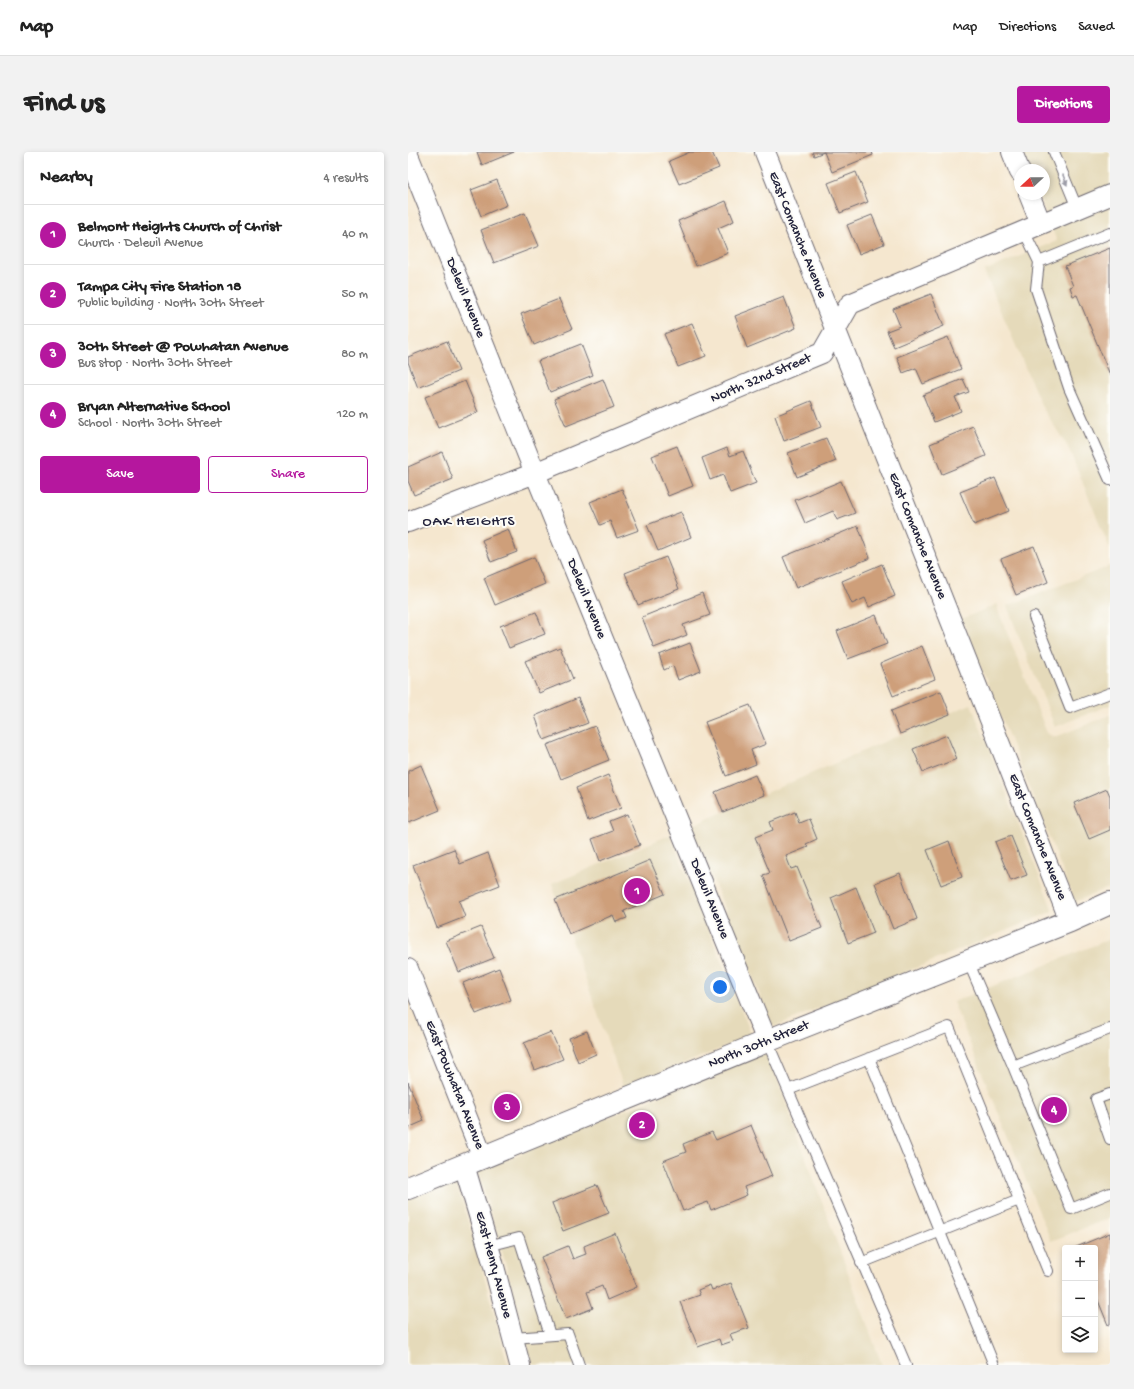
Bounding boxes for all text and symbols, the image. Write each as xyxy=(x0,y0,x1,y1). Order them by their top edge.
text: Map xyxy=(20,16,53,39)
text: Map xyxy=(953,19,977,36)
text: Directions xyxy=(999,19,1056,36)
text: Saved xyxy=(1078,19,1114,36)
button: Directions xyxy=(1017,86,1110,123)
text: Find us xyxy=(24,88,104,121)
north arrow xyxy=(1014,164,1050,200)
text: Nearby xyxy=(40,168,93,188)
street label: East Comanche Avenue xyxy=(764,169,830,301)
text: 4 results xyxy=(324,171,368,186)
one-way arrow xyxy=(1063,175,1069,187)
text: Belmont Heights Church of Christ xyxy=(78,218,281,236)
text: 1 xyxy=(50,227,56,242)
text: 40 m xyxy=(342,227,368,242)
text: Church · Deleuil Avenue xyxy=(78,236,203,251)
street label: Deleuil Avenue xyxy=(441,255,489,341)
text: Tampa City Fire Station 18 xyxy=(78,278,242,296)
text: 2 xyxy=(50,287,56,302)
text: 50 m xyxy=(341,287,368,302)
text: Public building · North 30th Street xyxy=(78,296,264,311)
text: 30th Street @ Powhatan Avenue xyxy=(78,338,288,356)
text: 3 xyxy=(50,347,56,362)
text: 80 m xyxy=(341,347,368,362)
street label: North 32nd Street xyxy=(708,350,815,408)
text: Bus stop · North 30th Street xyxy=(78,356,231,371)
text: Bryan Alternative School xyxy=(78,398,230,416)
text: 4 xyxy=(50,407,56,422)
text: 120 m xyxy=(337,407,368,422)
text: School · North 30th Street xyxy=(78,416,221,431)
button: Save xyxy=(40,456,200,493)
button: Share xyxy=(208,456,368,493)
street label: East Comanche Avenue xyxy=(884,470,950,602)
district label: OAK HEIGHTS xyxy=(423,513,515,531)
street label: Deleuil Avenue xyxy=(562,556,610,642)
street label: East Comanche Avenue xyxy=(1004,771,1070,903)
street label: Deleuil Avenue xyxy=(685,856,733,942)
pin: 1 xyxy=(624,876,650,906)
your location xyxy=(710,977,730,997)
street label: North 30th Street xyxy=(706,1017,813,1073)
street label: East Powhatan Avenue xyxy=(420,1018,488,1153)
pin: 3 xyxy=(494,1092,520,1122)
pin: 4 xyxy=(1041,1095,1067,1125)
pin: 2 xyxy=(629,1110,655,1140)
street label: East Henry Avenue xyxy=(471,1210,516,1321)
map controls xyxy=(1062,1245,1098,1353)
button: + xyxy=(1062,1245,1098,1281)
button: − xyxy=(1062,1281,1098,1317)
button: layers xyxy=(1062,1317,1098,1353)

